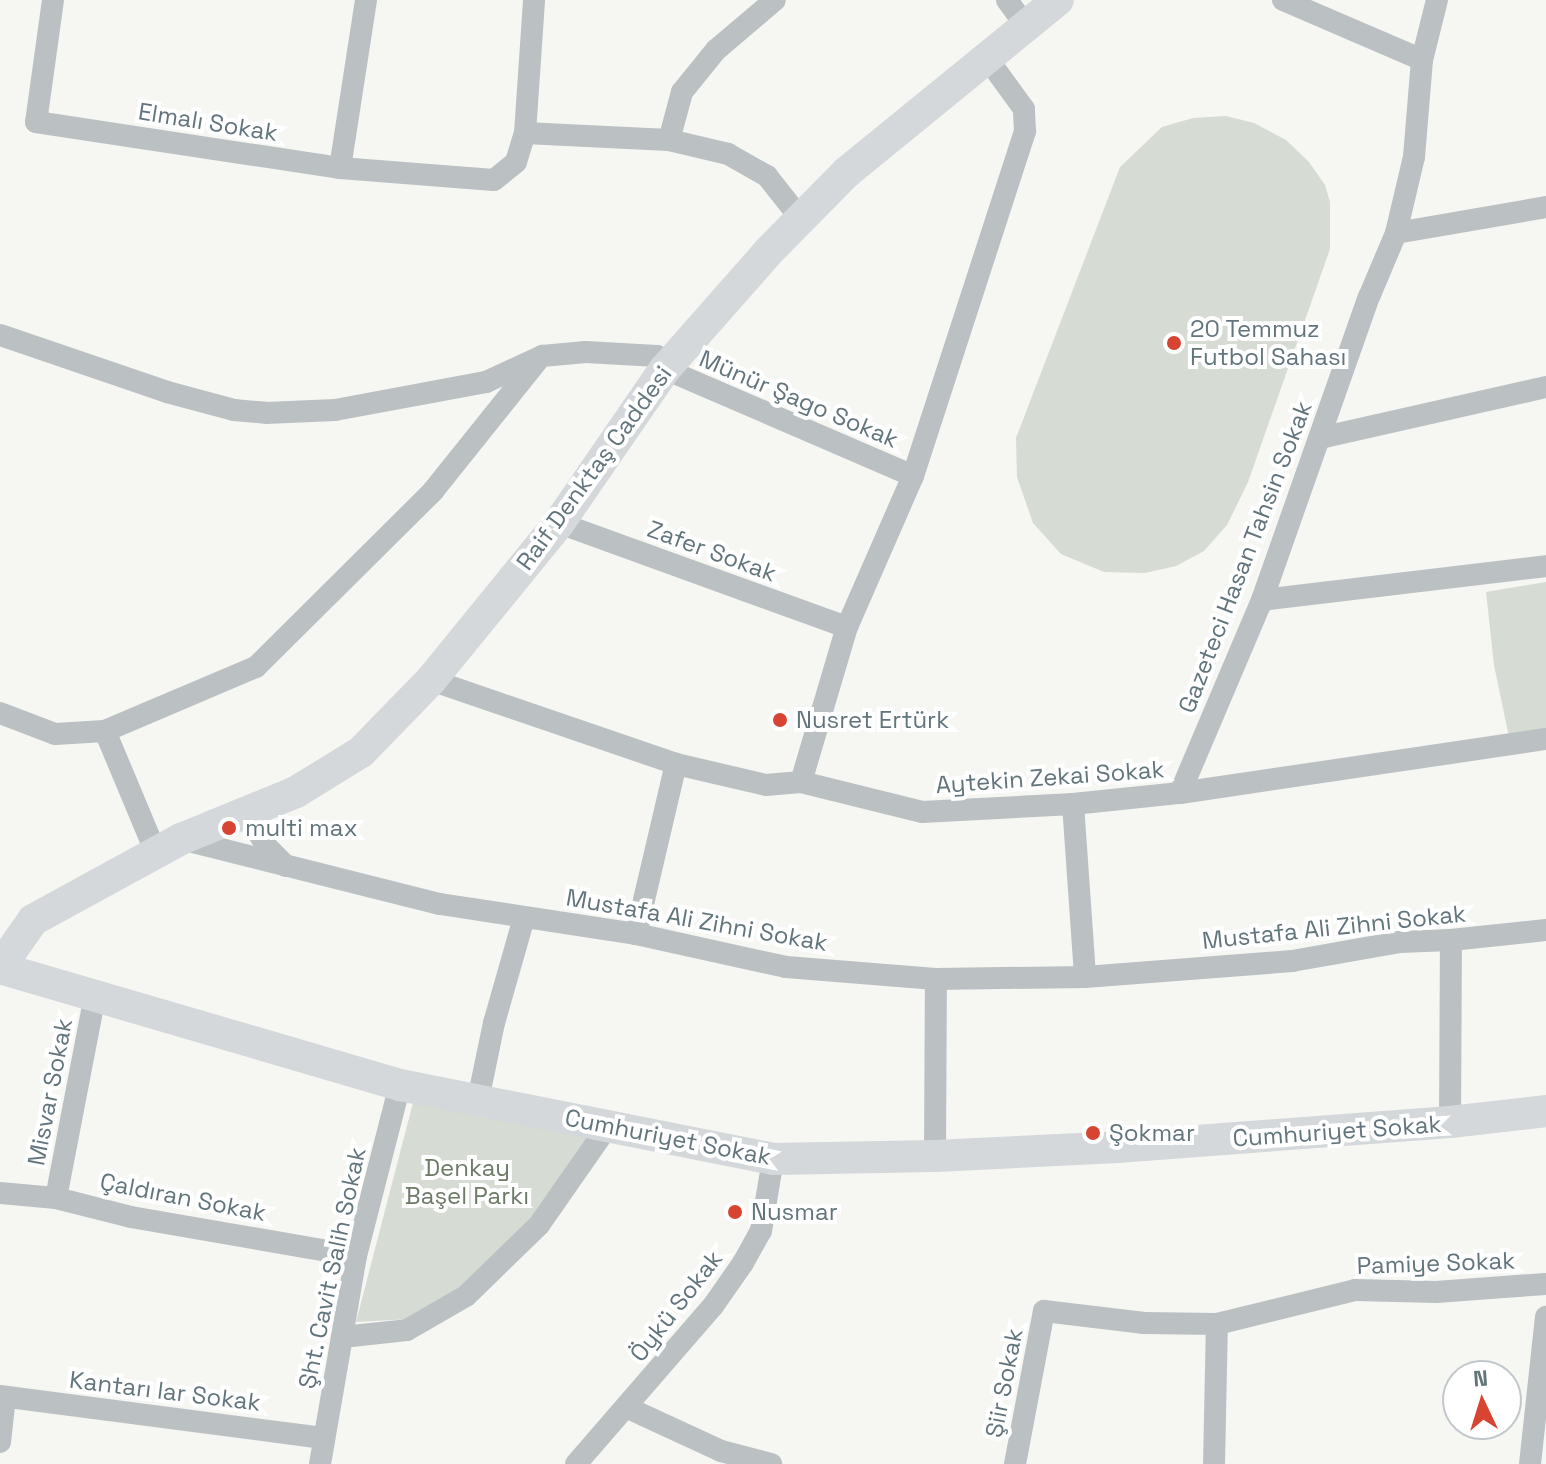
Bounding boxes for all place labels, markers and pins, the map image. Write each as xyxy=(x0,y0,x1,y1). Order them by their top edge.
place label: 20 Temmuz Futbol Sahası xyxy=(1190,315,1346,371)
marker: 20 Temmuz Futbol Sahası xyxy=(1165,334,1183,352)
place label: Nusret Ertürk xyxy=(796,706,949,734)
marker: Nusret Ertürk xyxy=(771,711,789,729)
place label: multi max xyxy=(245,814,358,842)
marker: multi max xyxy=(220,819,238,837)
place label: Şokmar xyxy=(1109,1119,1195,1147)
marker: Şokmar xyxy=(1084,1124,1102,1142)
place label: Nusmar xyxy=(751,1198,838,1226)
marker: Nusmar xyxy=(726,1203,744,1221)

